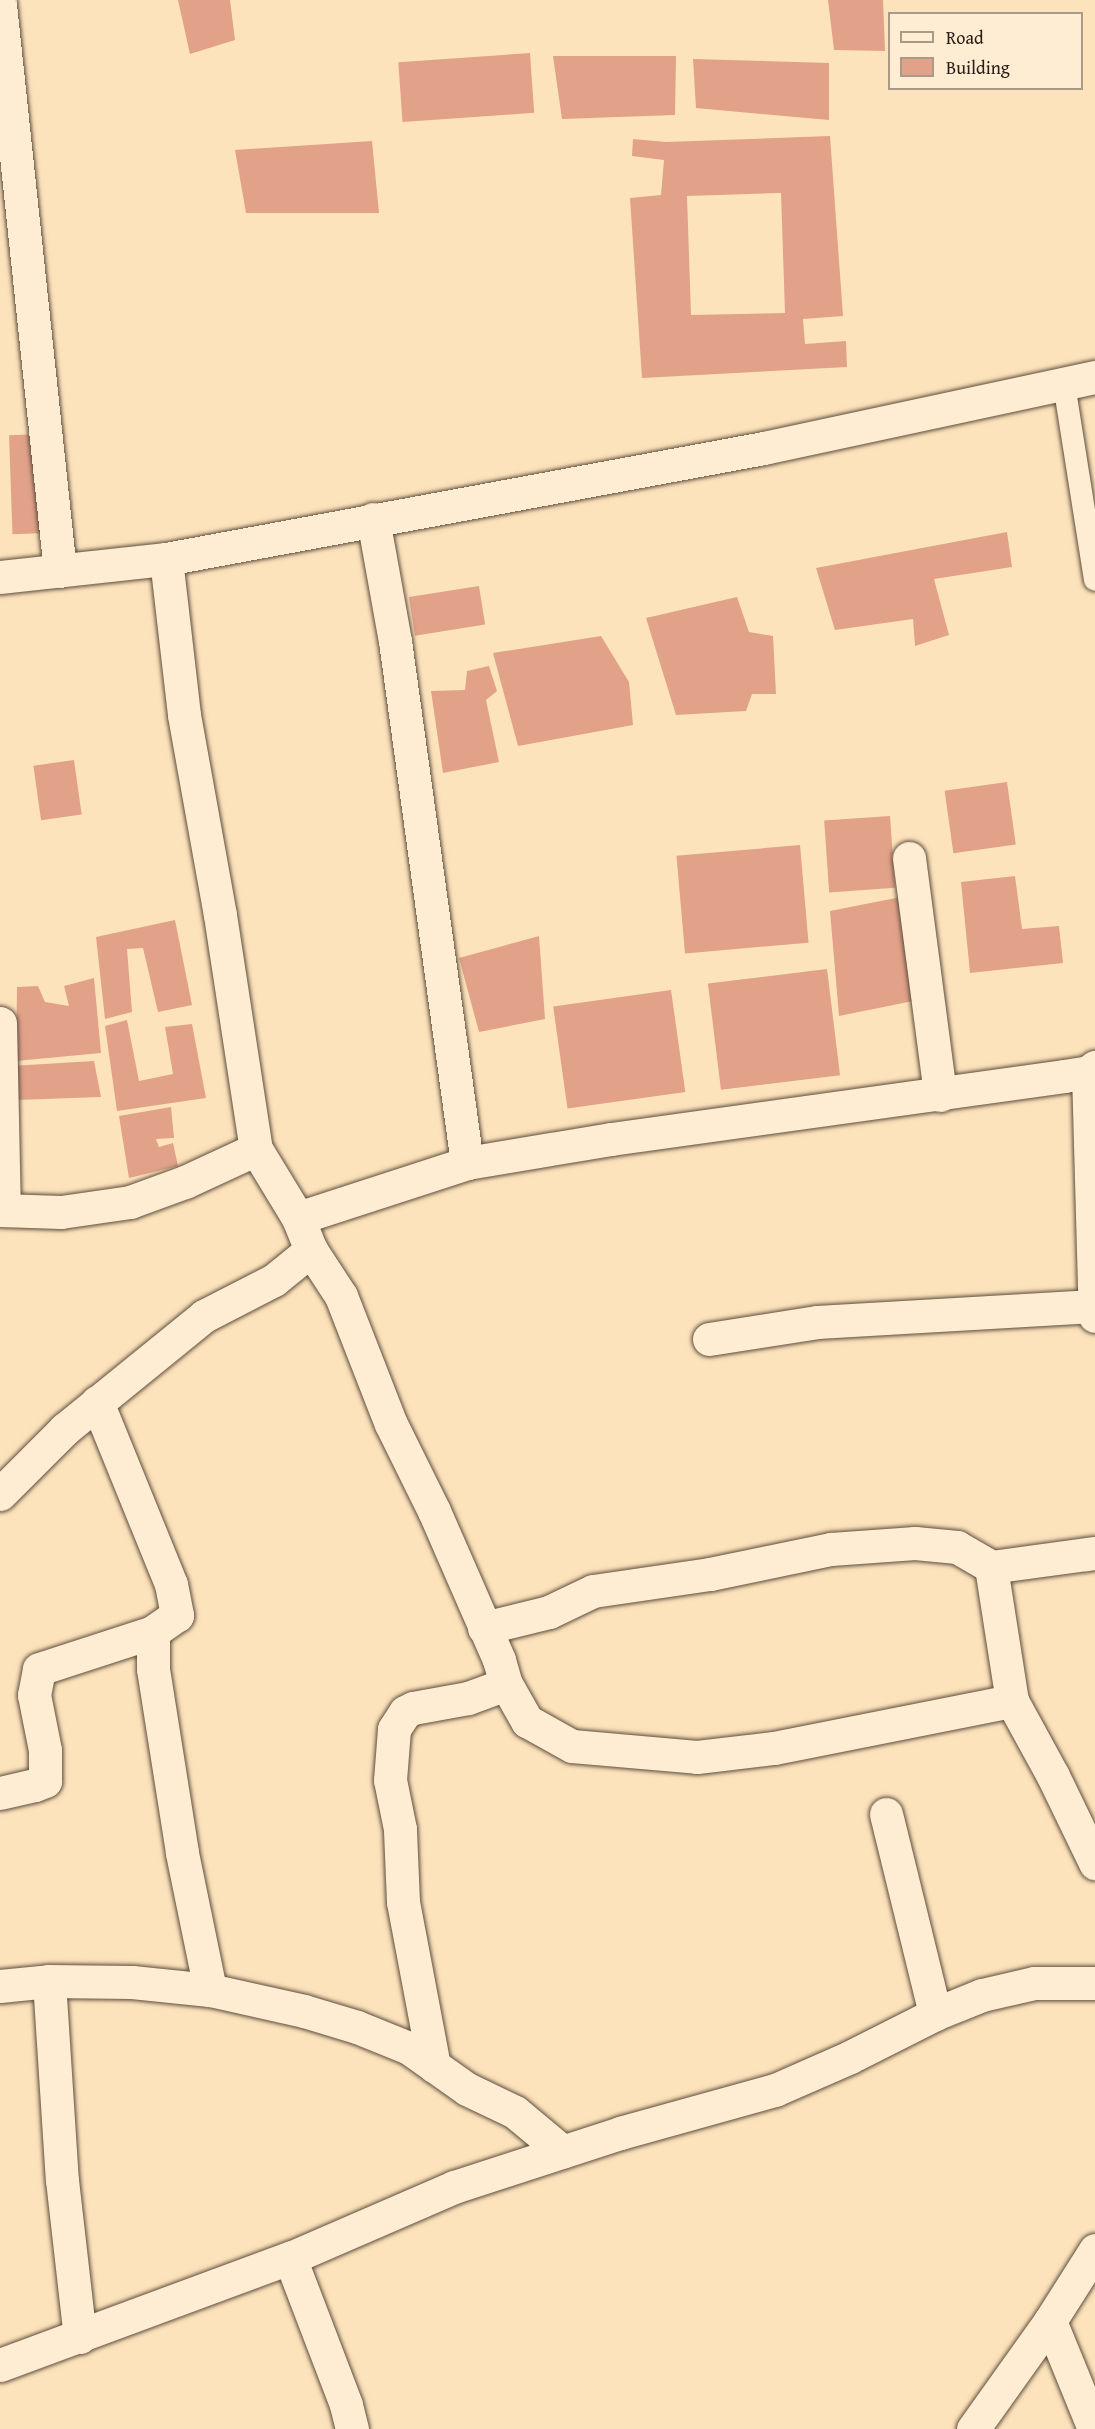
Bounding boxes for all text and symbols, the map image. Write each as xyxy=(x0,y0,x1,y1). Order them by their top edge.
legend xyxy=(888,12,1083,90)
text: Road xyxy=(946,24,984,51)
text: Building xyxy=(946,54,1010,81)

